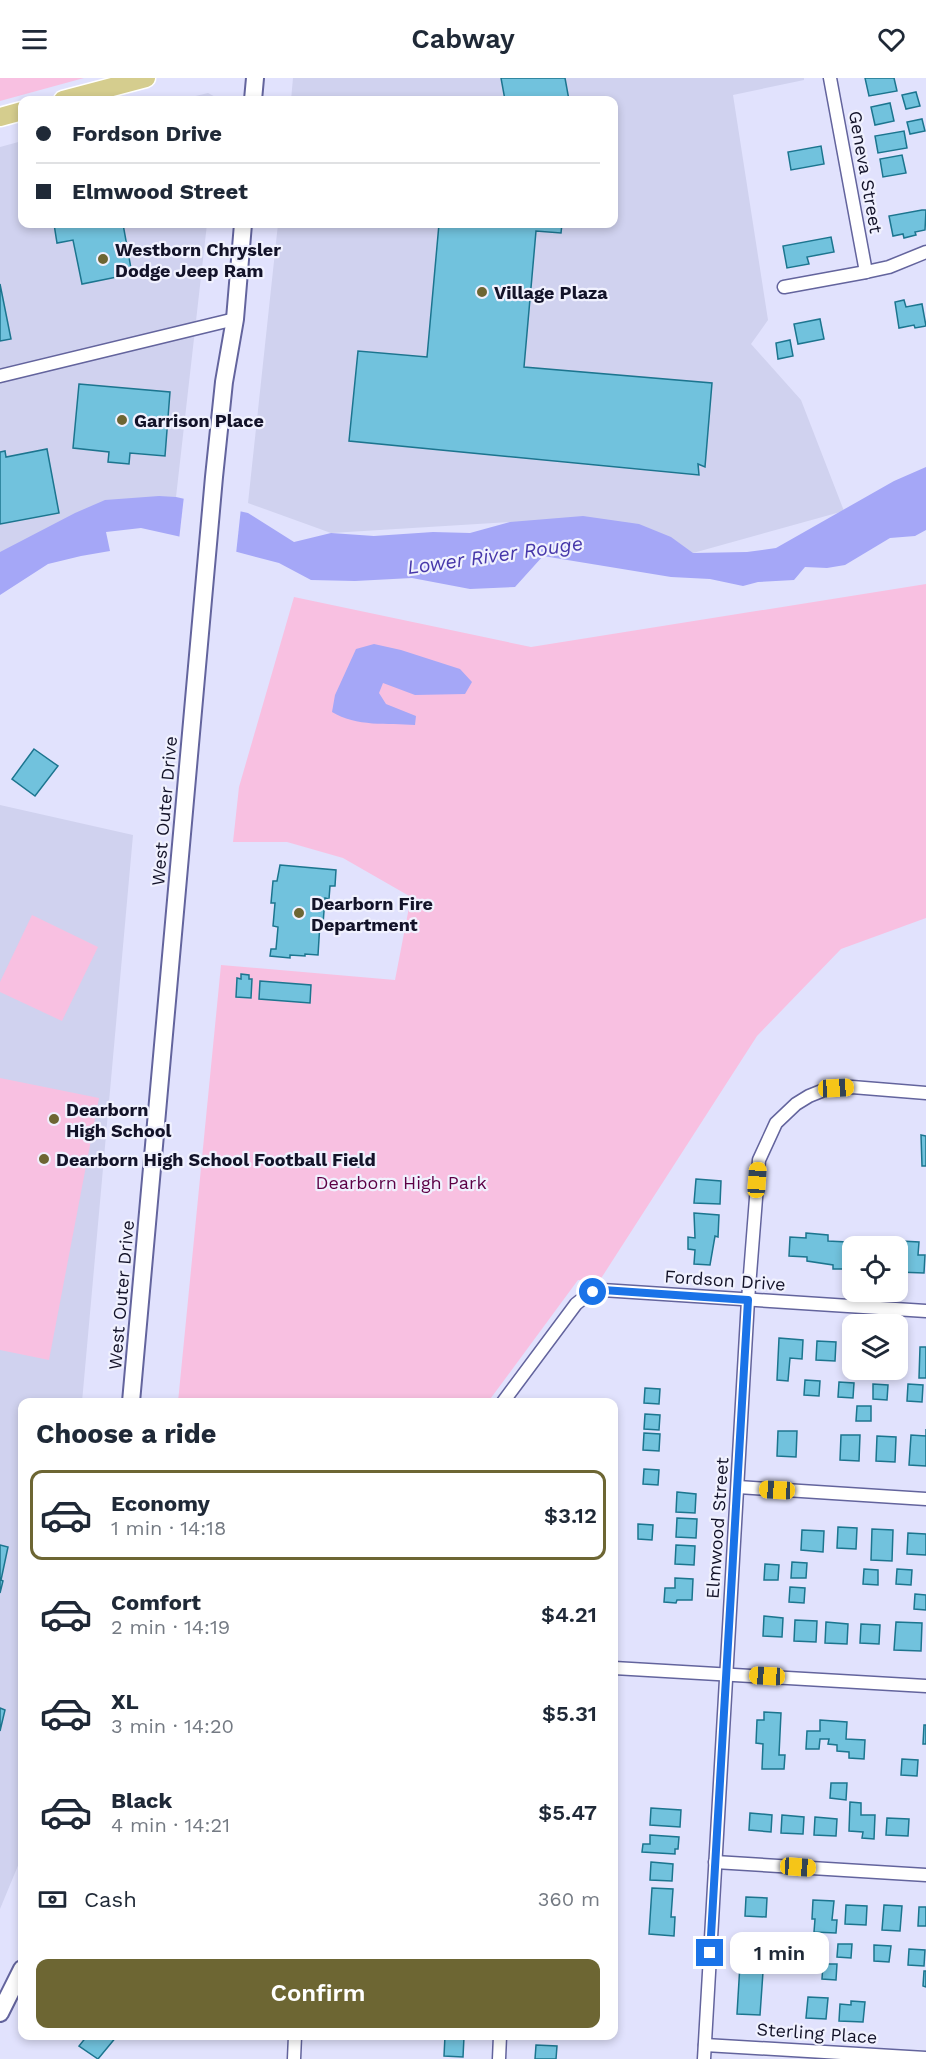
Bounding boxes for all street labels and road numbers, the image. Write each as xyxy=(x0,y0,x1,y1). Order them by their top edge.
street label: Geneva Street xyxy=(845,109,887,235)
street label: West Outer Drive xyxy=(147,735,181,887)
street label: West Outer Drive xyxy=(104,1219,138,1371)
street label: Fordson Drive xyxy=(664,1265,786,1295)
street label: Elmwood Street xyxy=(702,1456,732,1600)
street label: Sterling Place xyxy=(756,2018,878,2048)

